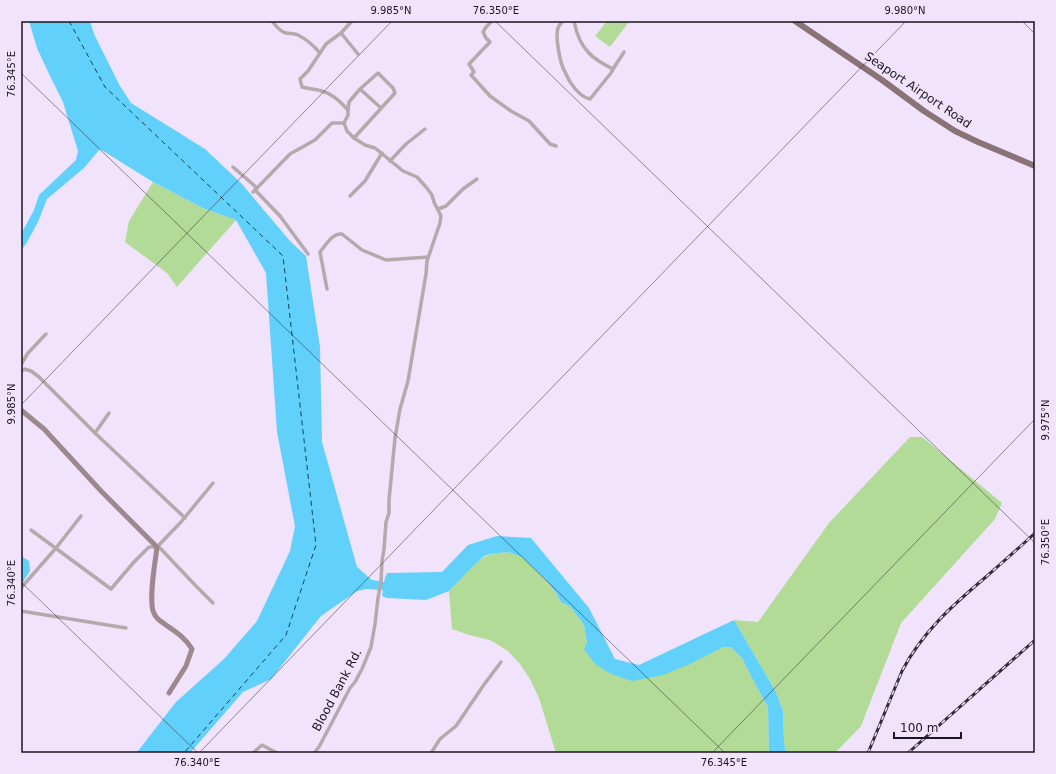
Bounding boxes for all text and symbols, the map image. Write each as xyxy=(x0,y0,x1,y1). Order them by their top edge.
text: 9.985°N xyxy=(370,5,412,16)
text: 76.350°E xyxy=(473,5,519,16)
text: 9.980°N xyxy=(884,5,926,16)
street label: Seaport Airport Road xyxy=(862,49,974,131)
text: 76.345°E xyxy=(6,51,17,97)
text: 9.985°N xyxy=(6,383,17,425)
text: 9.975°N xyxy=(1040,399,1051,441)
text: 76.350°E xyxy=(1040,519,1051,565)
text: 76.340°E xyxy=(6,560,17,606)
street label: Blood Bank Rd. xyxy=(309,646,365,734)
scale bar xyxy=(894,714,961,740)
text: 100 m xyxy=(900,721,938,735)
text: 76.340°E xyxy=(174,757,220,768)
text: 76.345°E xyxy=(701,757,747,768)

